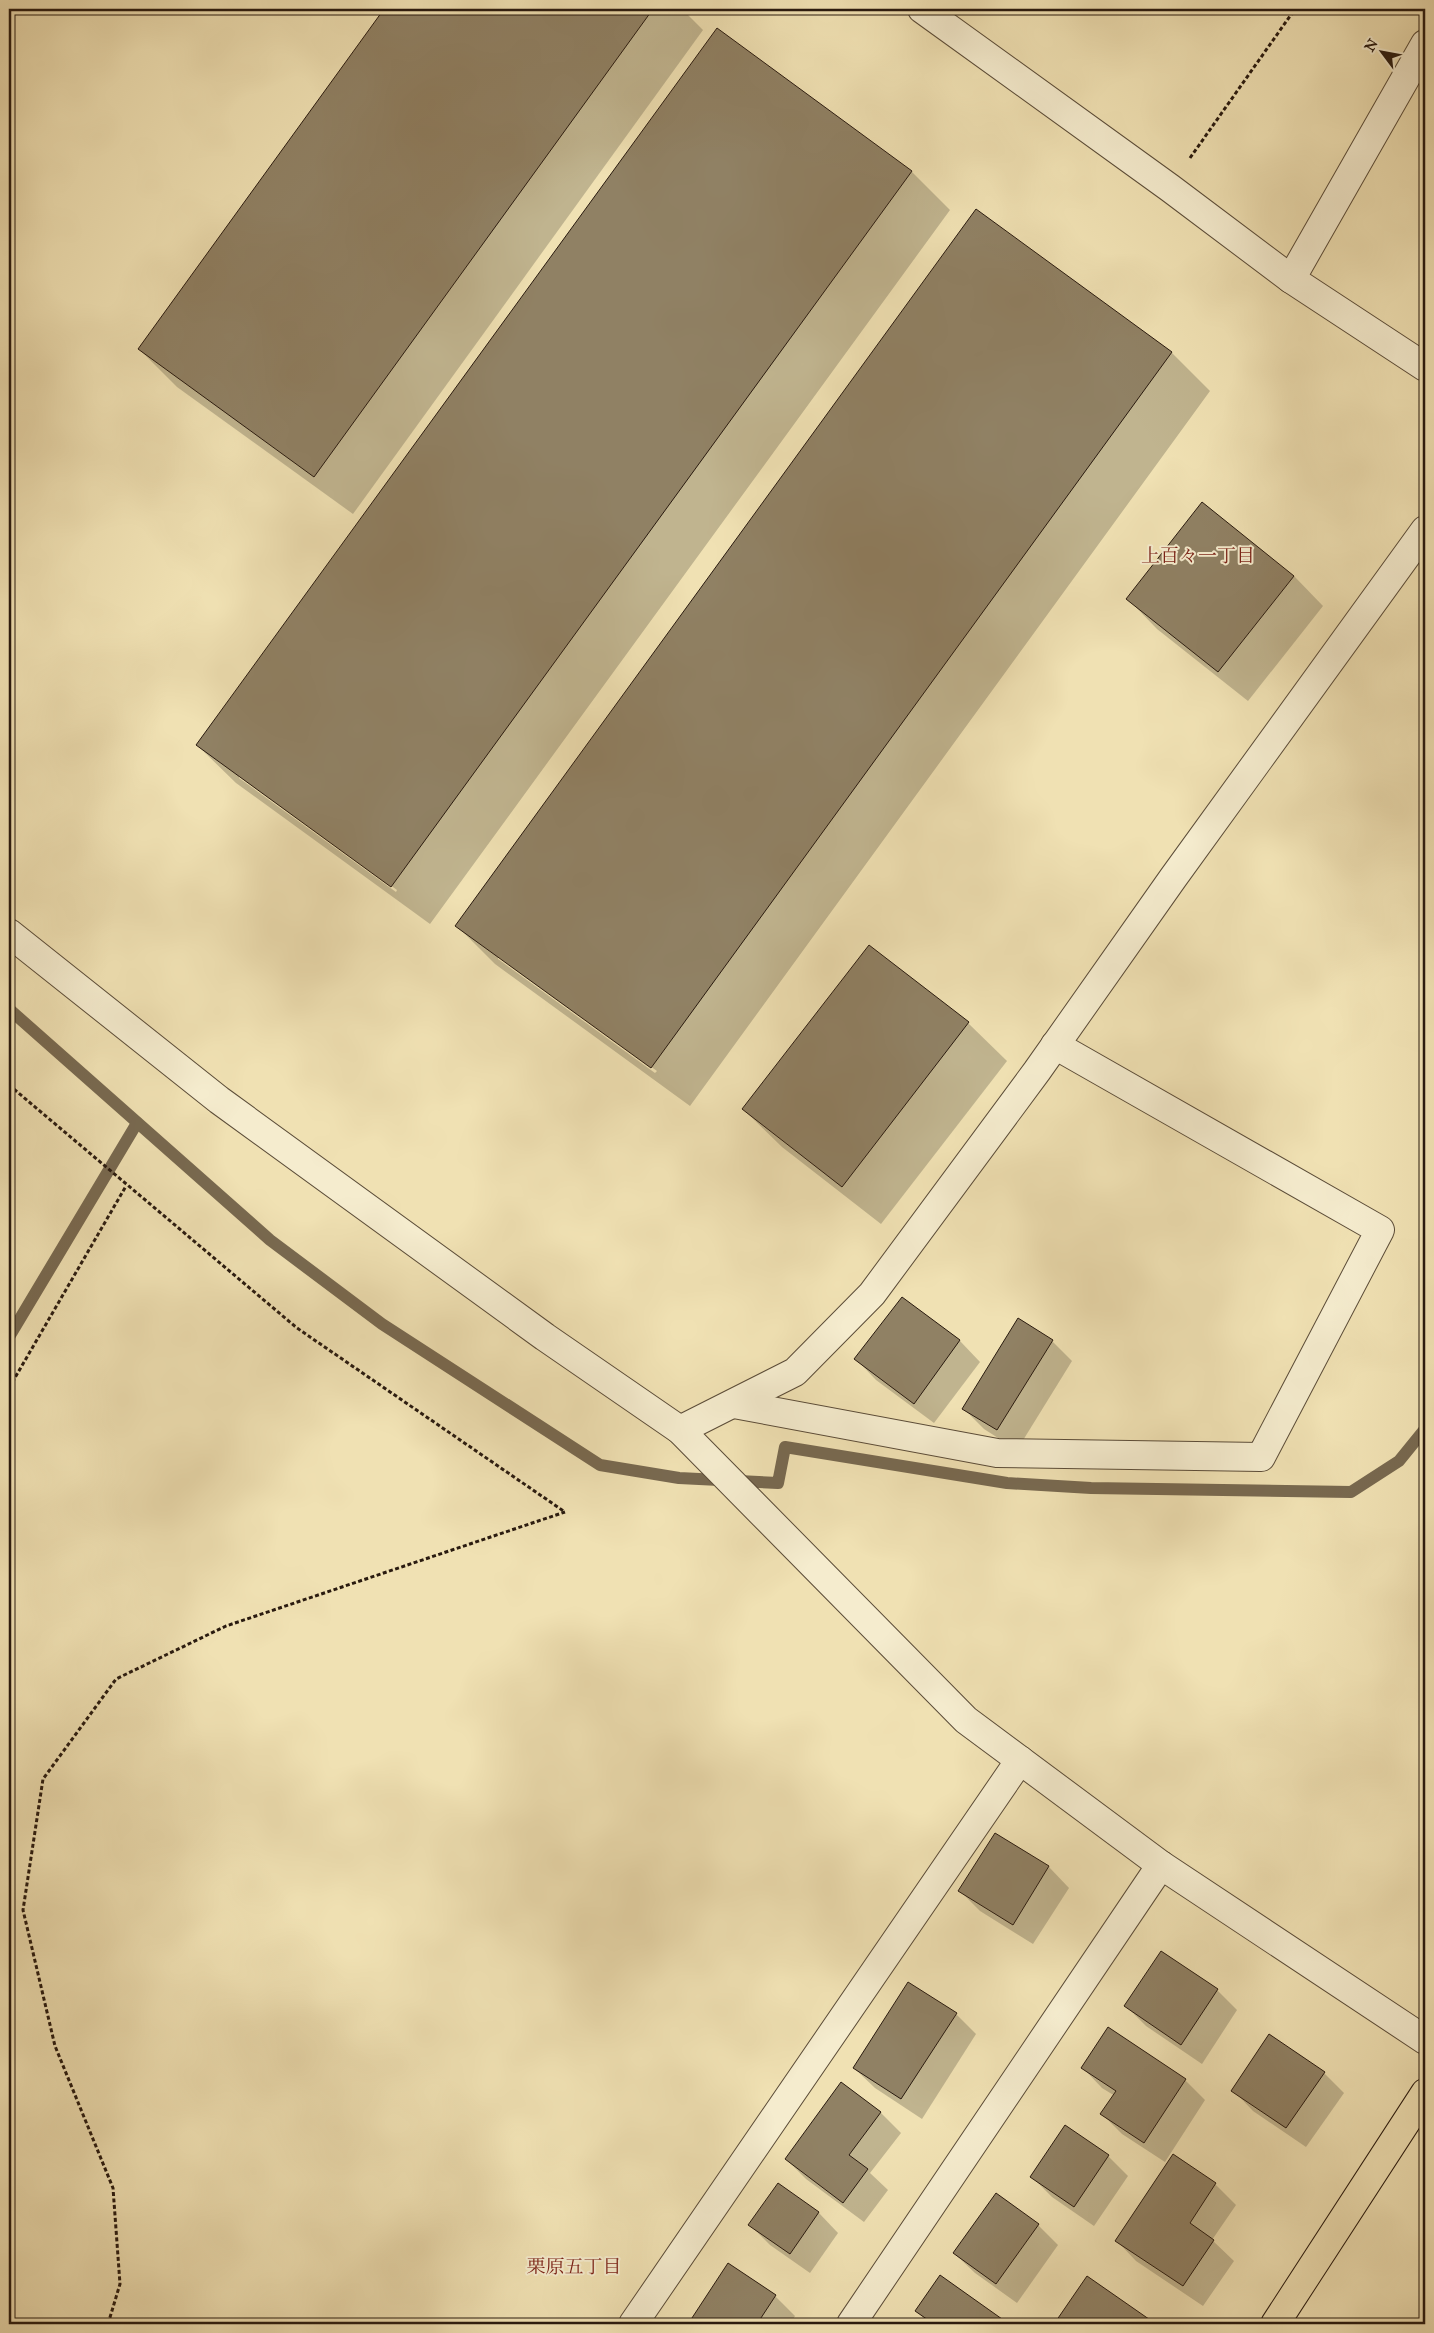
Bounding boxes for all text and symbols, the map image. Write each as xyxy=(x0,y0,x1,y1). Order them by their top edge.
north arrow xyxy=(1356,28,1406,78)
text: N xyxy=(1361,36,1382,55)
district label: 上百々一丁目 xyxy=(1141,544,1255,567)
district label: 栗原五丁目 xyxy=(526,2255,622,2278)

